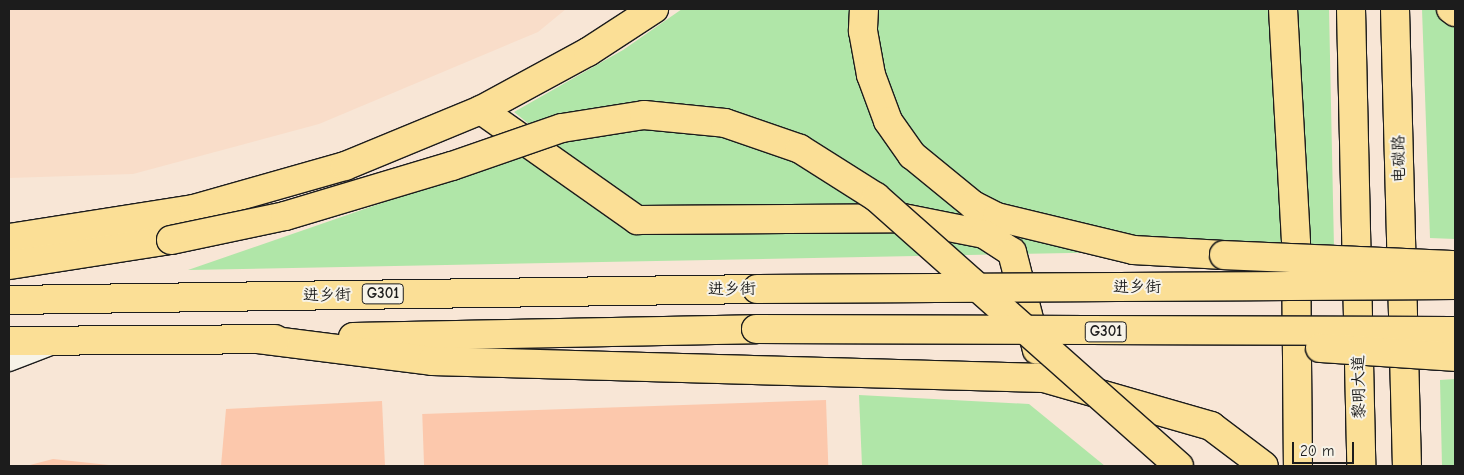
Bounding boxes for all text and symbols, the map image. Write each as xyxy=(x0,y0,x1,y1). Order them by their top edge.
street label: 电碳路 xyxy=(1389,135,1409,183)
street label: 进乡街 xyxy=(1113,277,1161,297)
street label: 进乡街 xyxy=(708,279,756,299)
road number: G301 xyxy=(362,282,404,306)
street label: 进乡街 xyxy=(303,285,351,305)
road number: G301 xyxy=(1085,320,1127,344)
street label: 黎明大道 xyxy=(1349,355,1369,419)
scale bar xyxy=(1294,432,1356,464)
text: 20 m xyxy=(1300,442,1334,460)

